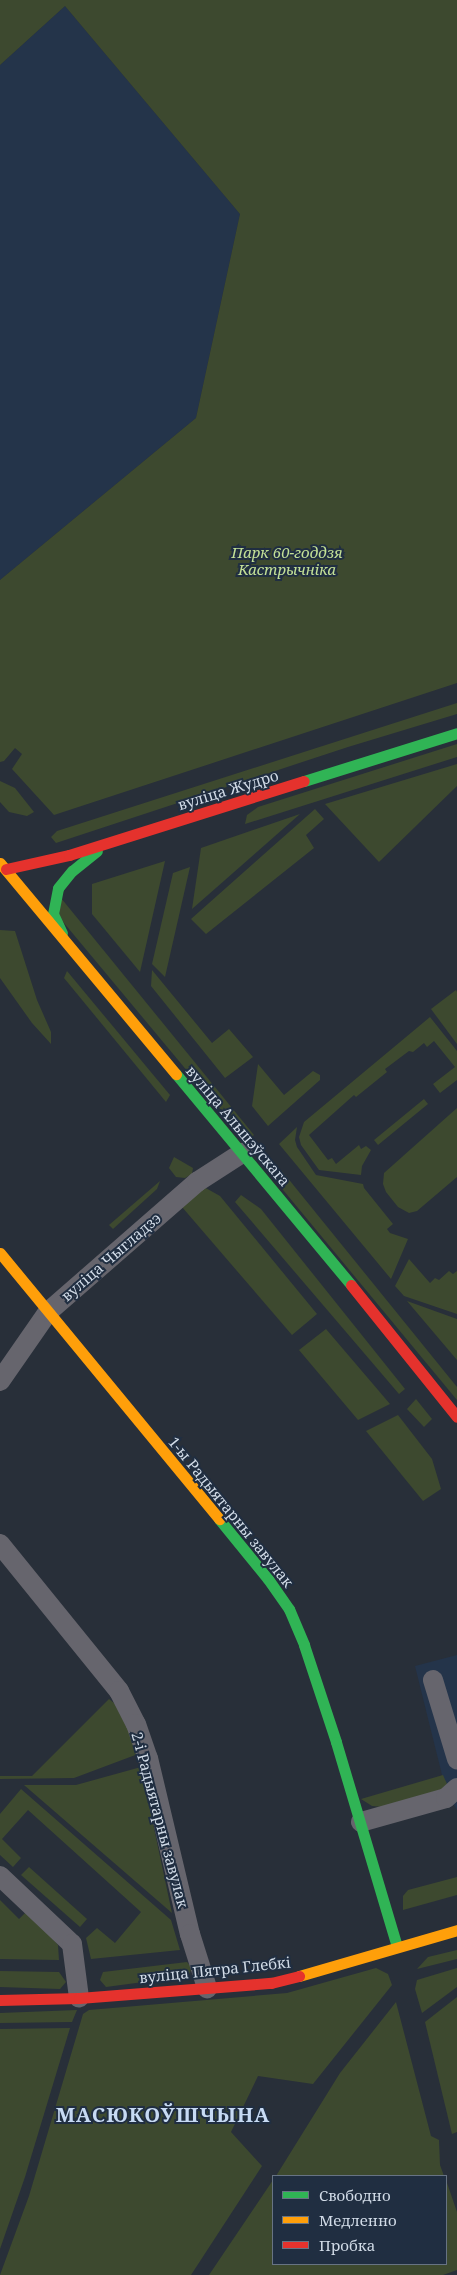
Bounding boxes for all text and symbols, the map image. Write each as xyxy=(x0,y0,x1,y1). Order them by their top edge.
park label: Парк 60-годдзя Кастрычніка xyxy=(231,543,343,578)
street label: вуліца Жудро xyxy=(176,766,280,814)
street label: вуліца Альшэўскага xyxy=(182,1062,294,1190)
street label: вуліца Чыгладзэ xyxy=(58,1209,164,1305)
street label: 1-ы Радыятарны завулак xyxy=(165,1433,297,1591)
street label: 2-і Радыятарны завулак xyxy=(128,1730,192,1910)
street label: вуліца Пятра Глебкі xyxy=(138,1953,292,1987)
district label: МАСЮКОЎШЧЫНА xyxy=(54,2102,272,2126)
legend xyxy=(272,2175,447,2265)
text: Свободно xyxy=(319,2185,391,2205)
text: Медленно xyxy=(319,2210,397,2230)
text: Пробка xyxy=(319,2235,375,2255)

